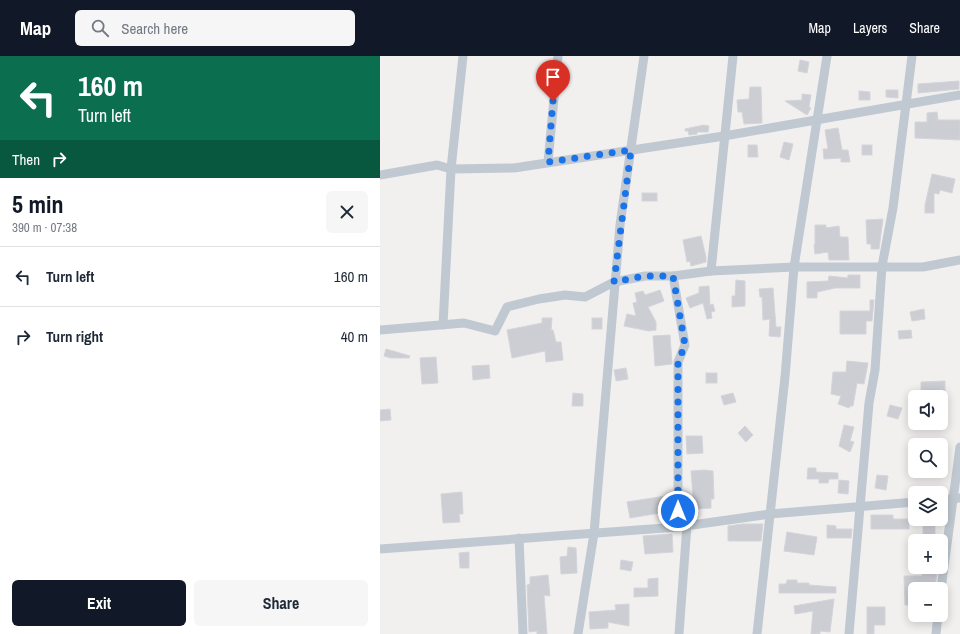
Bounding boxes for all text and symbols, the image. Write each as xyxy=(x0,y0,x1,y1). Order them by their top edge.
search box xyxy=(75,10,355,46)
text: Map xyxy=(20,15,51,41)
icon: search xyxy=(89,17,111,39)
text: Search here xyxy=(121,18,188,39)
text: Map xyxy=(809,19,831,37)
text: Layers xyxy=(853,19,887,37)
text: Share xyxy=(909,19,940,37)
pin xyxy=(536,60,570,101)
icon: arrive xyxy=(542,66,564,88)
text: 160 m xyxy=(78,67,143,105)
icon: left xyxy=(12,72,64,124)
text: Turn left xyxy=(78,103,131,128)
icon: right xyxy=(48,148,70,170)
text: Then xyxy=(12,149,40,170)
text: 5 min xyxy=(12,188,63,220)
button: close xyxy=(326,191,368,233)
text: 390 m · 07:38 xyxy=(12,219,77,236)
icon: left xyxy=(12,266,34,288)
text: Turn left xyxy=(46,266,94,287)
text: 160 m xyxy=(334,266,368,287)
icon: right xyxy=(12,326,34,348)
text: Turn right xyxy=(46,326,103,347)
text: 40 m xyxy=(341,326,368,347)
map controls xyxy=(908,390,948,622)
button: sound xyxy=(908,390,948,430)
button: search xyxy=(908,438,948,478)
button: layers xyxy=(908,486,948,526)
position arrow xyxy=(657,490,699,532)
button: + xyxy=(908,534,948,574)
button: Exit xyxy=(12,580,186,626)
button: Share xyxy=(194,580,368,626)
button: − xyxy=(908,582,948,622)

